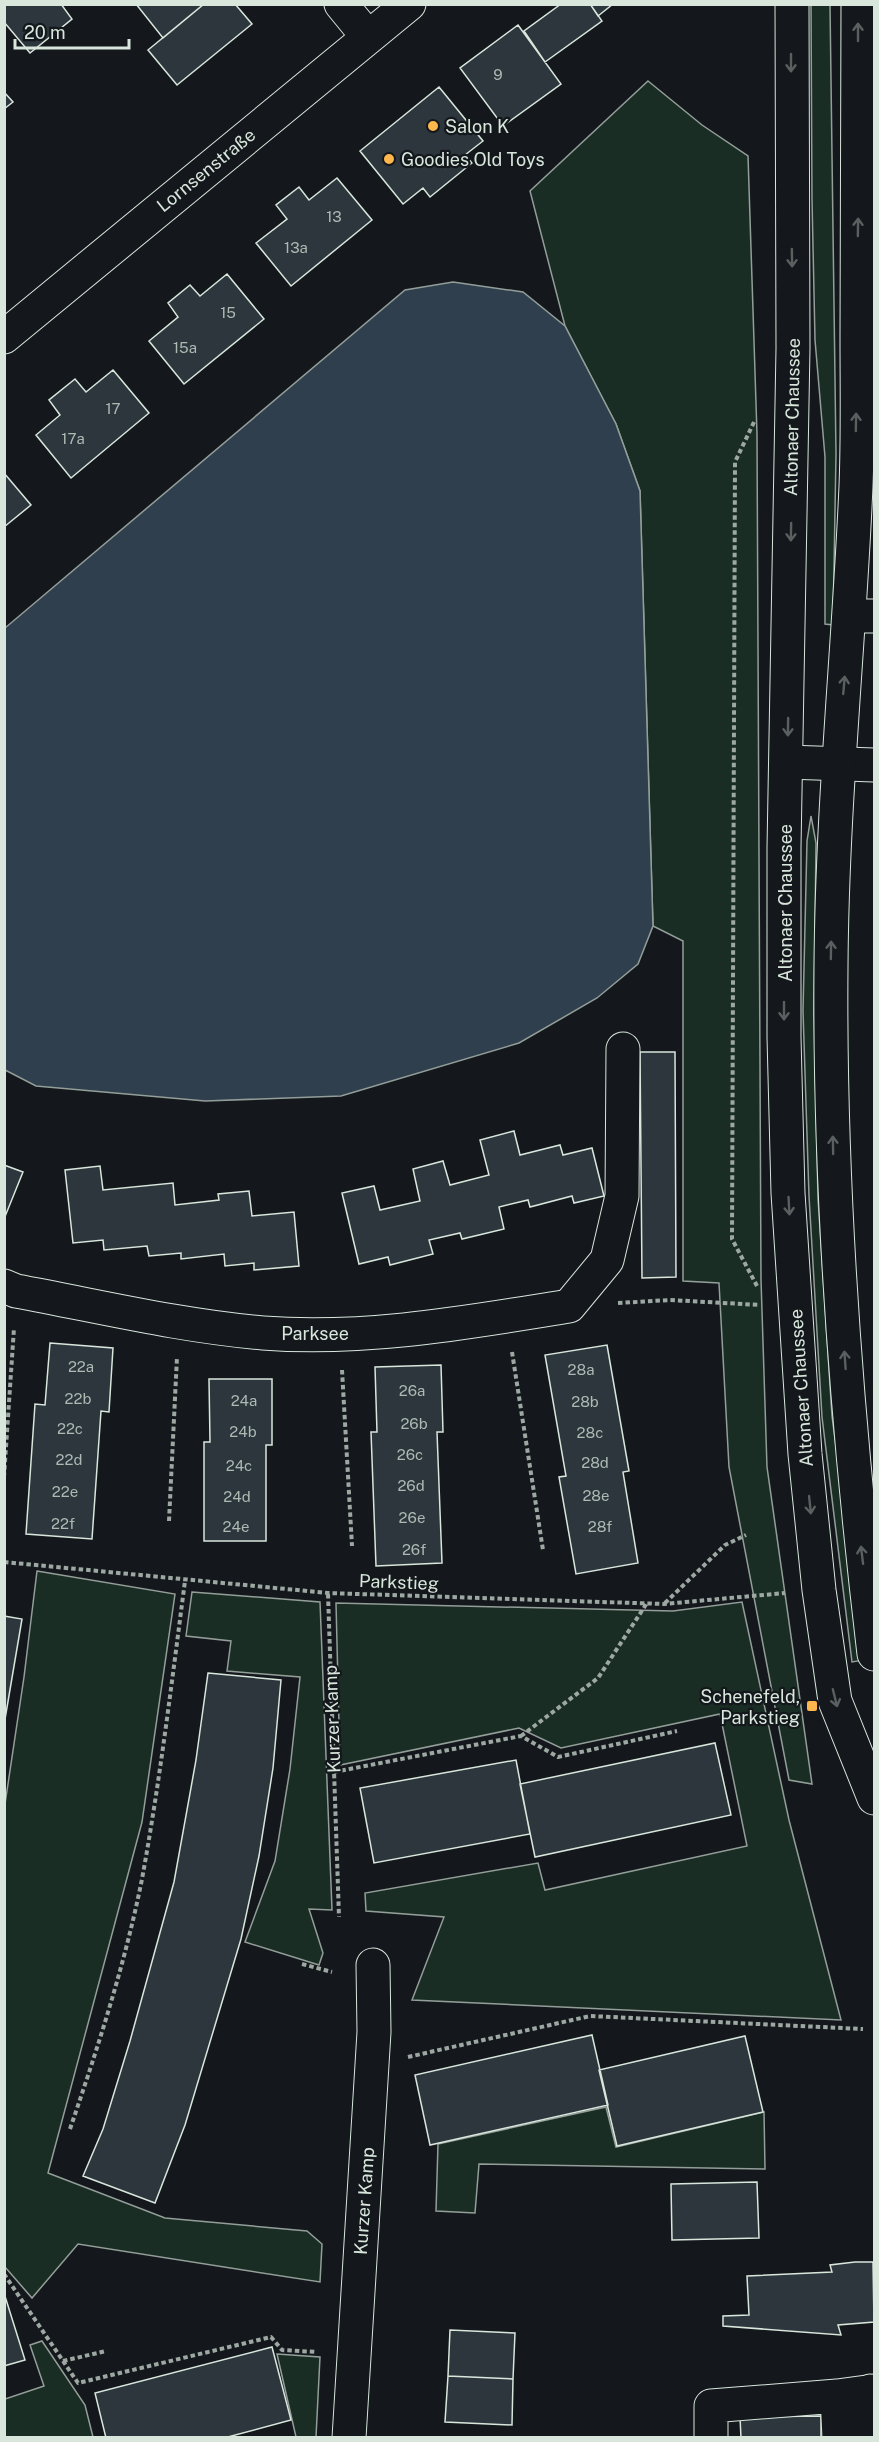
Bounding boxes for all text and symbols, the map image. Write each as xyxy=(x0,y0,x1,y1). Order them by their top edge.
scale bar xyxy=(15,12,129,50)
text: 20 m xyxy=(24,22,66,43)
one-way arrow xyxy=(852,23,864,43)
one-way arrow xyxy=(785,52,797,72)
house number: 9 xyxy=(493,66,503,83)
place label: Salon K xyxy=(445,116,509,137)
marker: Salon K xyxy=(426,119,440,133)
street label: Lornsenstraße xyxy=(153,124,259,216)
place label: Goodies Old Toys xyxy=(401,149,545,170)
marker: Goodies Old Toys xyxy=(382,152,396,166)
house number: 13 xyxy=(326,208,342,225)
one-way arrow xyxy=(852,218,864,238)
house number: 13a xyxy=(284,239,308,256)
one-way arrow xyxy=(786,247,798,267)
house number: 15 xyxy=(220,304,236,321)
street label: Altonaer Chaussee xyxy=(780,338,804,496)
house number: 15a xyxy=(173,339,197,356)
house number: 17 xyxy=(105,400,121,417)
one-way arrow xyxy=(851,413,862,433)
house number: 17a xyxy=(61,430,85,447)
one-way arrow xyxy=(785,522,797,542)
one-way arrow xyxy=(839,675,850,695)
one-way arrow xyxy=(782,717,793,737)
street label: Altonaer Chaussee xyxy=(775,824,796,982)
one-way arrow xyxy=(825,940,837,960)
one-way arrow xyxy=(778,1001,790,1021)
one-way arrow xyxy=(827,1135,839,1155)
one-way arrow xyxy=(784,1196,795,1215)
street label: Altonaer Chaussee xyxy=(785,1308,817,1468)
street label: Parksee xyxy=(281,1323,349,1344)
one-way arrow xyxy=(839,1351,850,1371)
house number: 22a xyxy=(68,1358,94,1375)
house number: 28a xyxy=(568,1361,594,1378)
house number: 26a xyxy=(399,1382,425,1399)
house number: 22b xyxy=(65,1390,91,1407)
house number: 24a xyxy=(231,1392,257,1409)
house number: 28b xyxy=(571,1393,599,1410)
house number: 26b xyxy=(400,1415,428,1432)
house number: 22c xyxy=(57,1420,83,1437)
house number: 24b xyxy=(229,1423,257,1440)
house number: 28c xyxy=(577,1424,603,1441)
house number: 26c xyxy=(397,1446,423,1463)
house number: 22d xyxy=(56,1451,82,1468)
house number: 28d xyxy=(581,1454,609,1471)
house number: 24c xyxy=(226,1457,252,1474)
house number: 26d xyxy=(397,1477,425,1494)
house number: 22e xyxy=(52,1483,78,1500)
house number: 28e xyxy=(582,1487,610,1504)
house number: 24d xyxy=(223,1488,251,1505)
one-way arrow xyxy=(805,1495,816,1515)
house number: 26e xyxy=(399,1509,425,1526)
house number: 22f xyxy=(51,1515,75,1532)
house number: 24e xyxy=(223,1518,249,1535)
house number: 28f xyxy=(588,1518,612,1535)
house number: 26f xyxy=(402,1541,426,1558)
one-way arrow xyxy=(857,1545,868,1565)
street label: Parkstieg xyxy=(359,1570,439,1594)
street label: Kurzer Kamp xyxy=(320,1665,344,1773)
place label: Schenefeld, Parkstieg xyxy=(700,1686,800,1728)
one-way arrow xyxy=(830,1689,842,1708)
marker: Schenefeld, Parkstieg xyxy=(805,1699,819,1713)
street label: Kurzer Kamp xyxy=(350,2146,378,2256)

